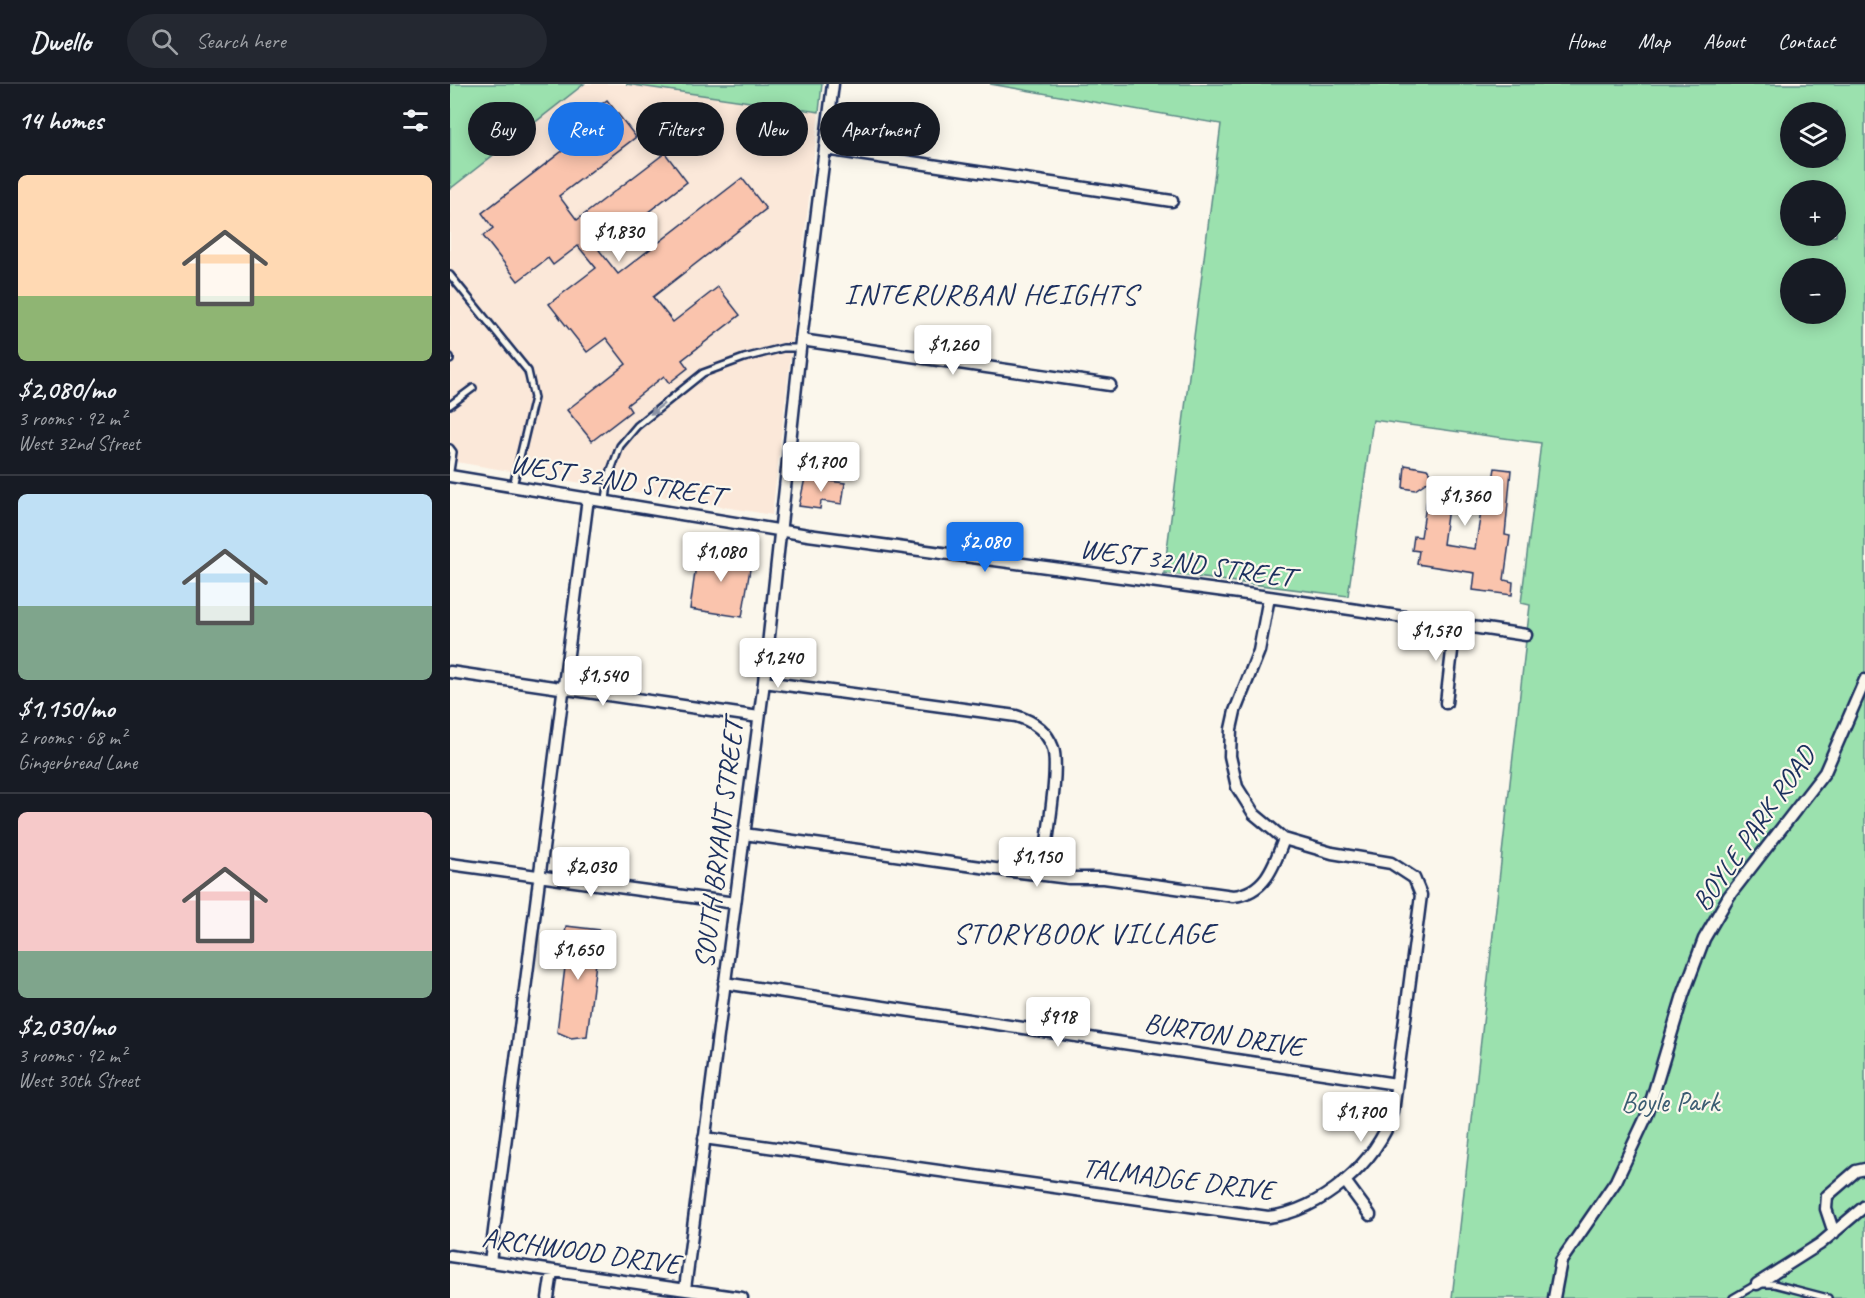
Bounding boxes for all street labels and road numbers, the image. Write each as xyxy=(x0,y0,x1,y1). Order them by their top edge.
street label: WEST 32ND STREET xyxy=(508,445,733,515)
street label: WEST 32ND STREET xyxy=(1078,530,1303,596)
street label: SOUTH BRYANT STREET xyxy=(686,711,752,970)
street label: BOYLE PARK ROAD xyxy=(1684,738,1824,917)
street label: BURTON DRIVE xyxy=(1142,1005,1309,1065)
street label: TALMADGE DRIVE xyxy=(1080,1149,1279,1208)
street label: ARCHWOOD DRIVE xyxy=(480,1219,686,1282)

